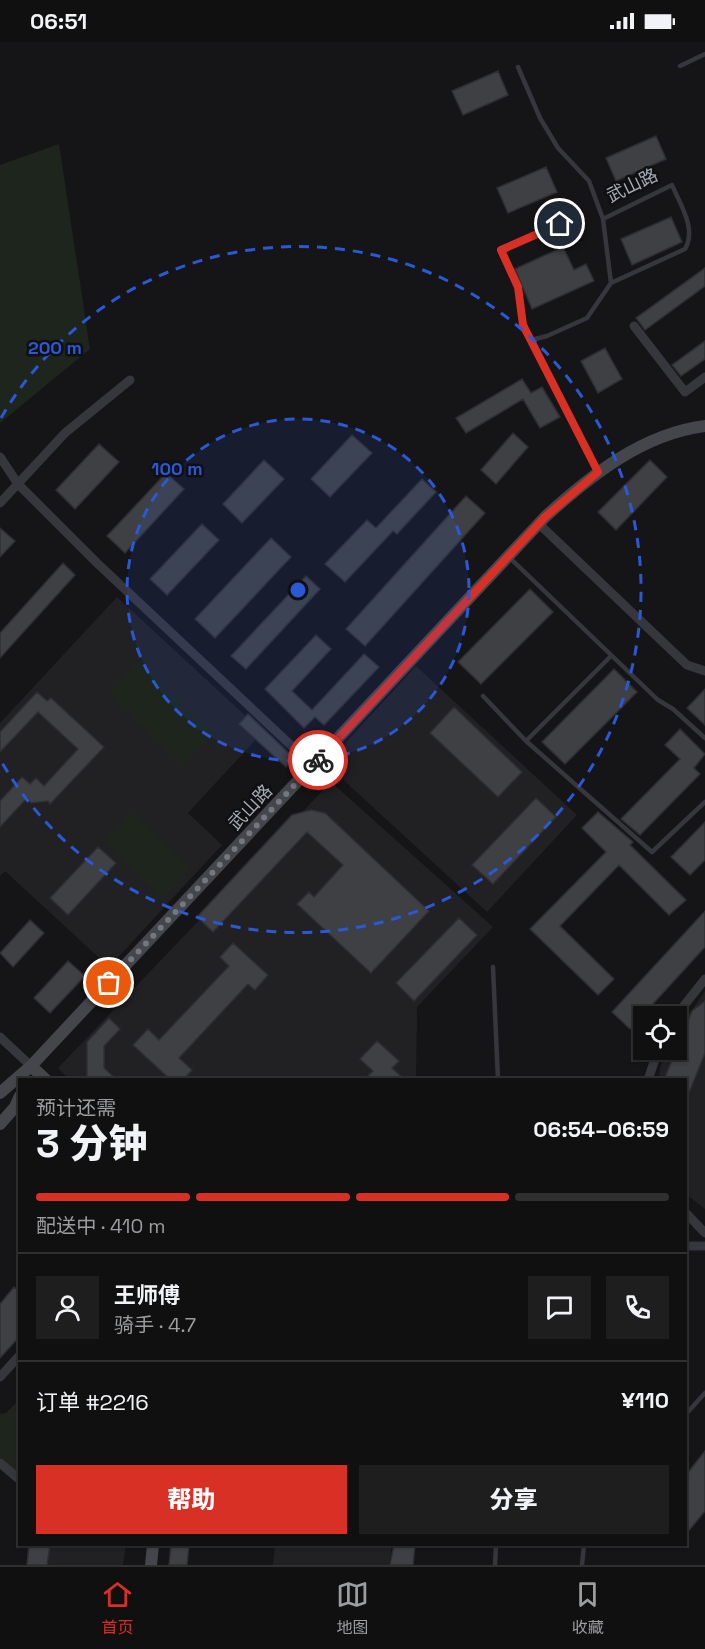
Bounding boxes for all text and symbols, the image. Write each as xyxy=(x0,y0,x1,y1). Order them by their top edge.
text: 06:51 xyxy=(30,7,87,35)
street label: 武山路 xyxy=(603,163,661,207)
pin xyxy=(534,198,585,249)
icon: home xyxy=(543,207,576,240)
text: 200 m xyxy=(28,336,82,359)
text: 100 m xyxy=(151,457,203,480)
centre of rings xyxy=(288,580,308,600)
courier xyxy=(288,730,348,790)
icon: bike xyxy=(302,744,335,777)
street label: 武山路 xyxy=(223,779,277,835)
pin xyxy=(83,957,134,1008)
icon: bag xyxy=(92,966,125,999)
map controls xyxy=(633,1006,687,1060)
button: locate xyxy=(633,1006,687,1060)
text: 预计还需 xyxy=(36,1095,116,1121)
text: 06:54–06:59 xyxy=(533,1115,669,1143)
text: 3 分钟 xyxy=(36,1119,148,1168)
text: 配送中 · 410 m xyxy=(36,1213,166,1239)
button: person xyxy=(36,1276,99,1339)
button: chat xyxy=(528,1276,591,1339)
button: phone xyxy=(606,1276,669,1339)
text: 王师傅 xyxy=(114,1281,180,1309)
text: 骑手 · 4.7 xyxy=(114,1312,196,1338)
text: ¥110 xyxy=(621,1386,669,1414)
text: 订单 #2216 xyxy=(36,1388,149,1416)
button: 帮助 xyxy=(36,1465,347,1534)
button: 分享 xyxy=(359,1465,669,1534)
tab: 首页 xyxy=(101,1578,134,1638)
tab: 地图 xyxy=(336,1578,369,1638)
tab: 收藏 xyxy=(571,1578,604,1638)

